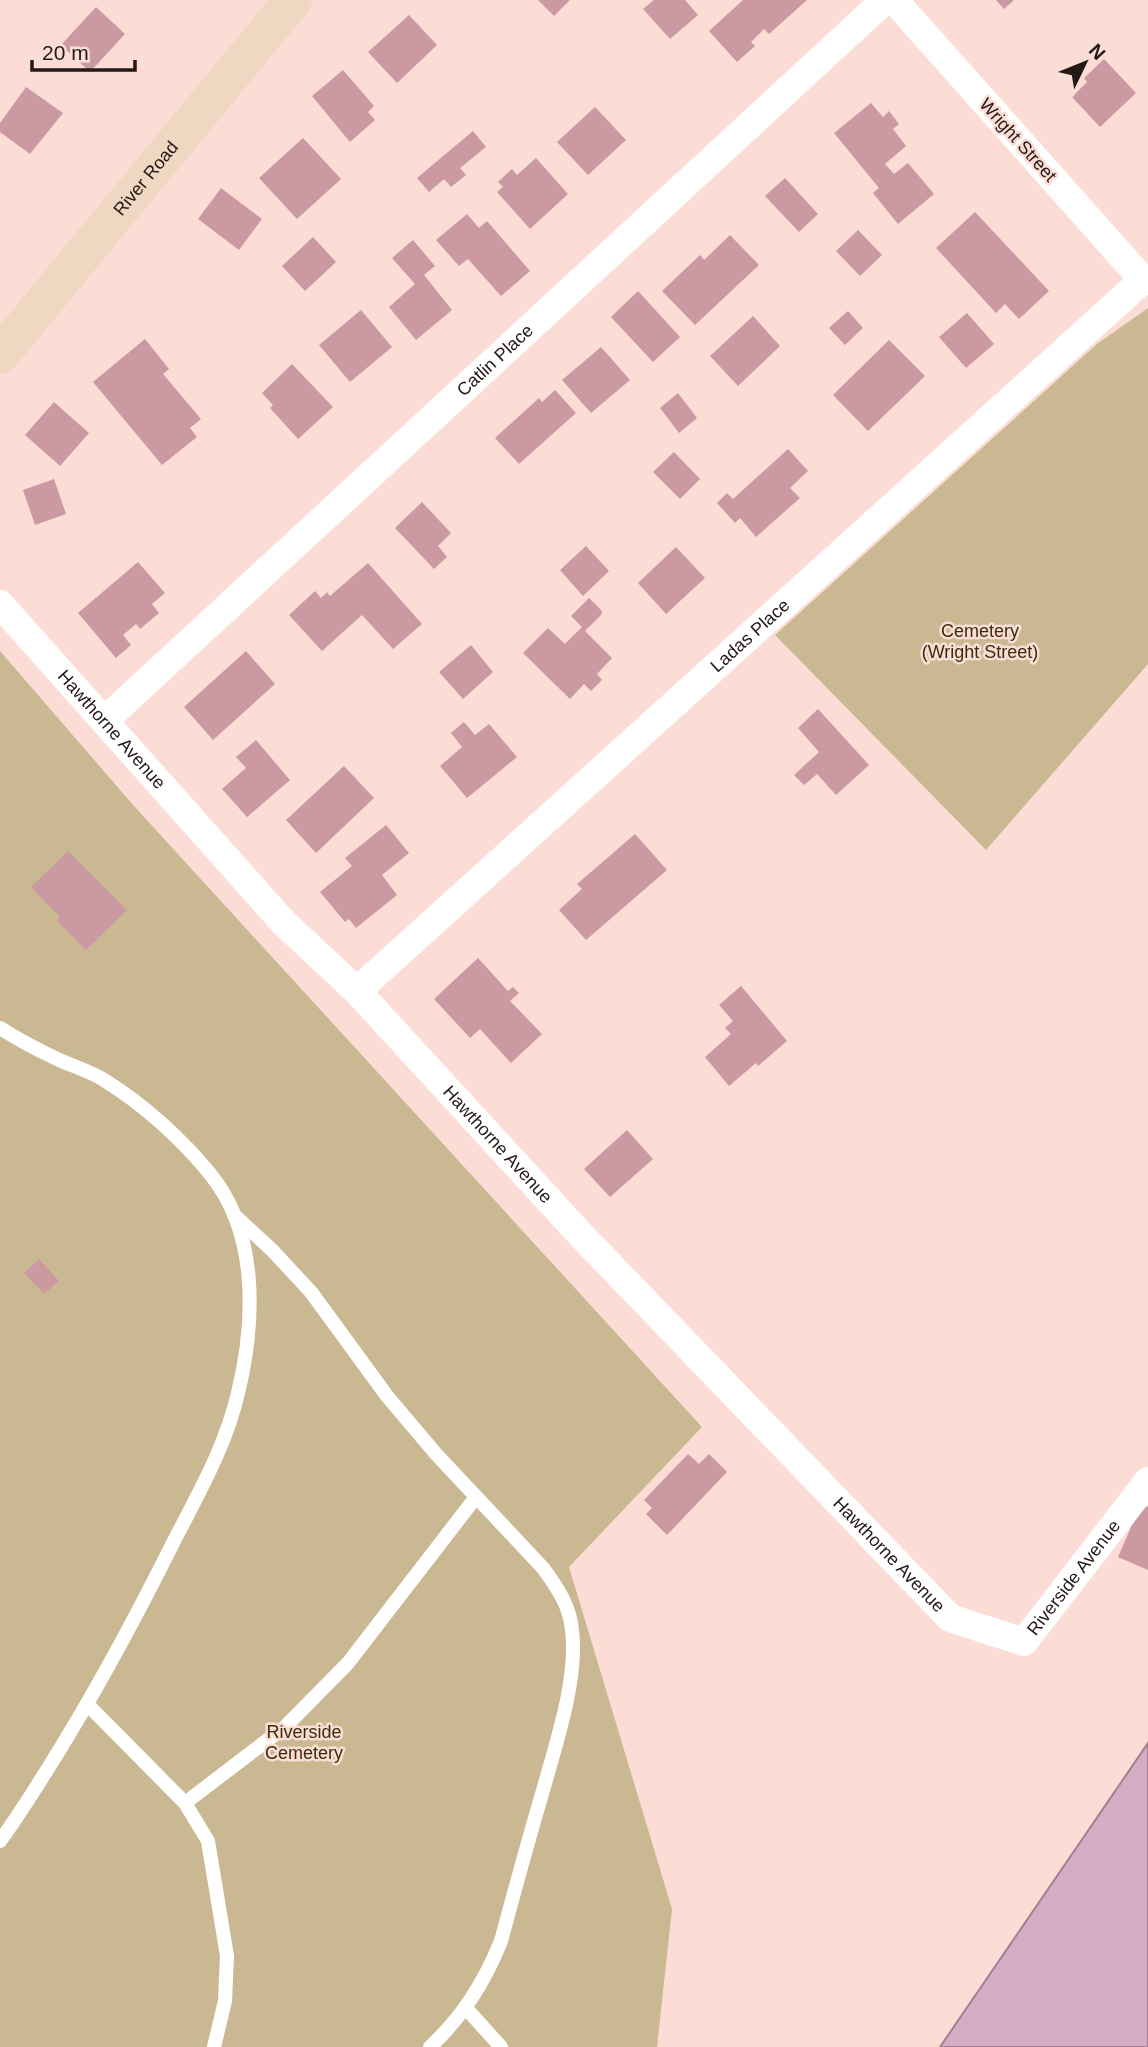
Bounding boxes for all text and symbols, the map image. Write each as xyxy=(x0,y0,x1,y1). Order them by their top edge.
scale bar xyxy=(32,28,135,72)
north arrow xyxy=(1050,28,1120,98)
text: N xyxy=(1085,40,1109,64)
text: 20 m xyxy=(42,41,89,64)
street label: Wright Street xyxy=(976,94,1060,186)
street label: River Road xyxy=(109,137,182,219)
street label: Catlin Place xyxy=(453,320,537,400)
street label: Ladas Place xyxy=(707,595,794,676)
park label: Cemetery (Wright Street) xyxy=(922,621,1038,662)
street label: Hawthorne Avenue xyxy=(54,666,170,793)
street label: Hawthorne Avenue xyxy=(439,1082,556,1207)
street label: Hawthorne Avenue xyxy=(829,1493,949,1616)
street label: Riverside Avenue xyxy=(1023,1516,1124,1639)
park label: Riverside Cemetery xyxy=(265,1722,343,1763)

